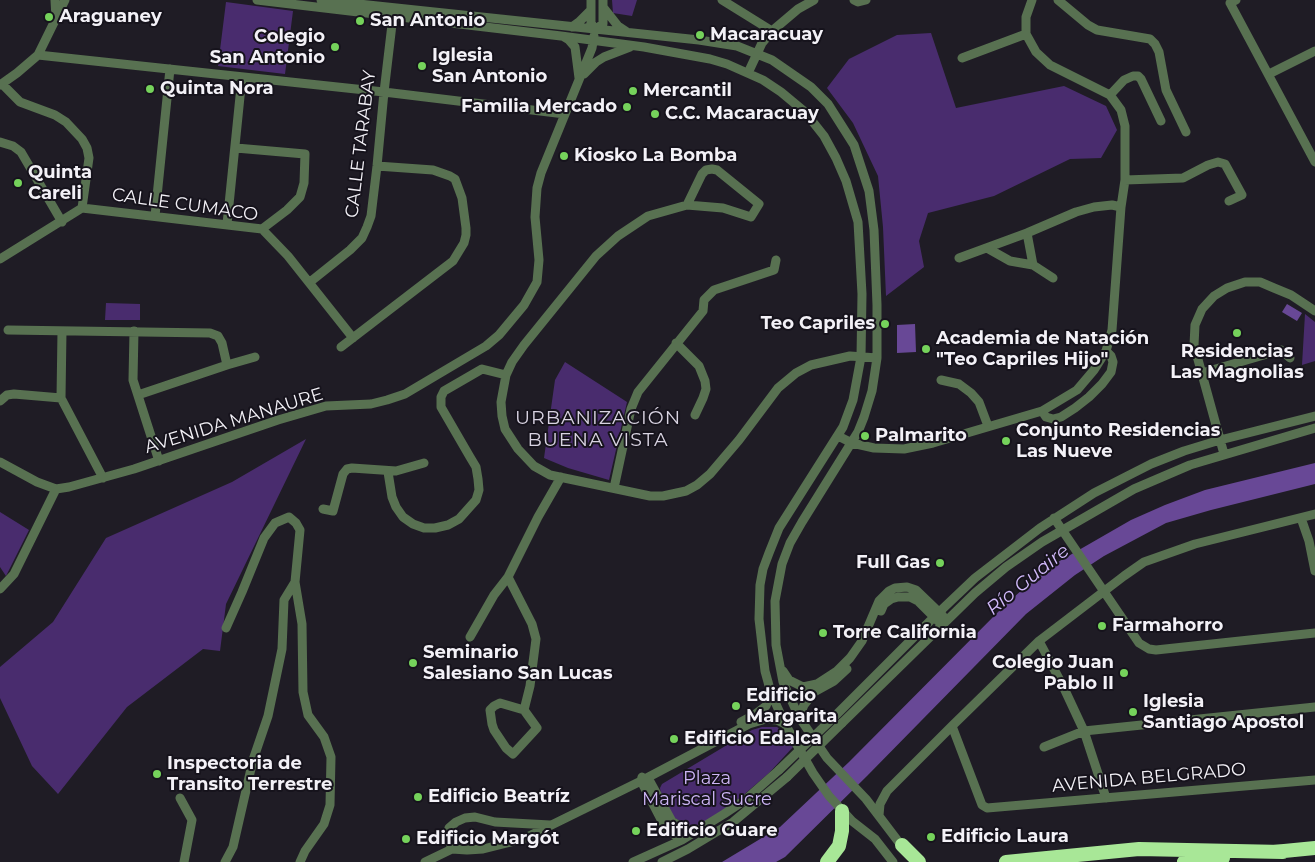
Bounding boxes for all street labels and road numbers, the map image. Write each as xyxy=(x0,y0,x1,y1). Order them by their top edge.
street label: CALLE TARABAY xyxy=(341,69,381,219)
street label: CALLE CUMACO xyxy=(110,184,260,226)
street label: AVENIDA MANAURE xyxy=(142,384,326,458)
street label: AVENIDA BELGRADO xyxy=(1051,759,1247,797)

